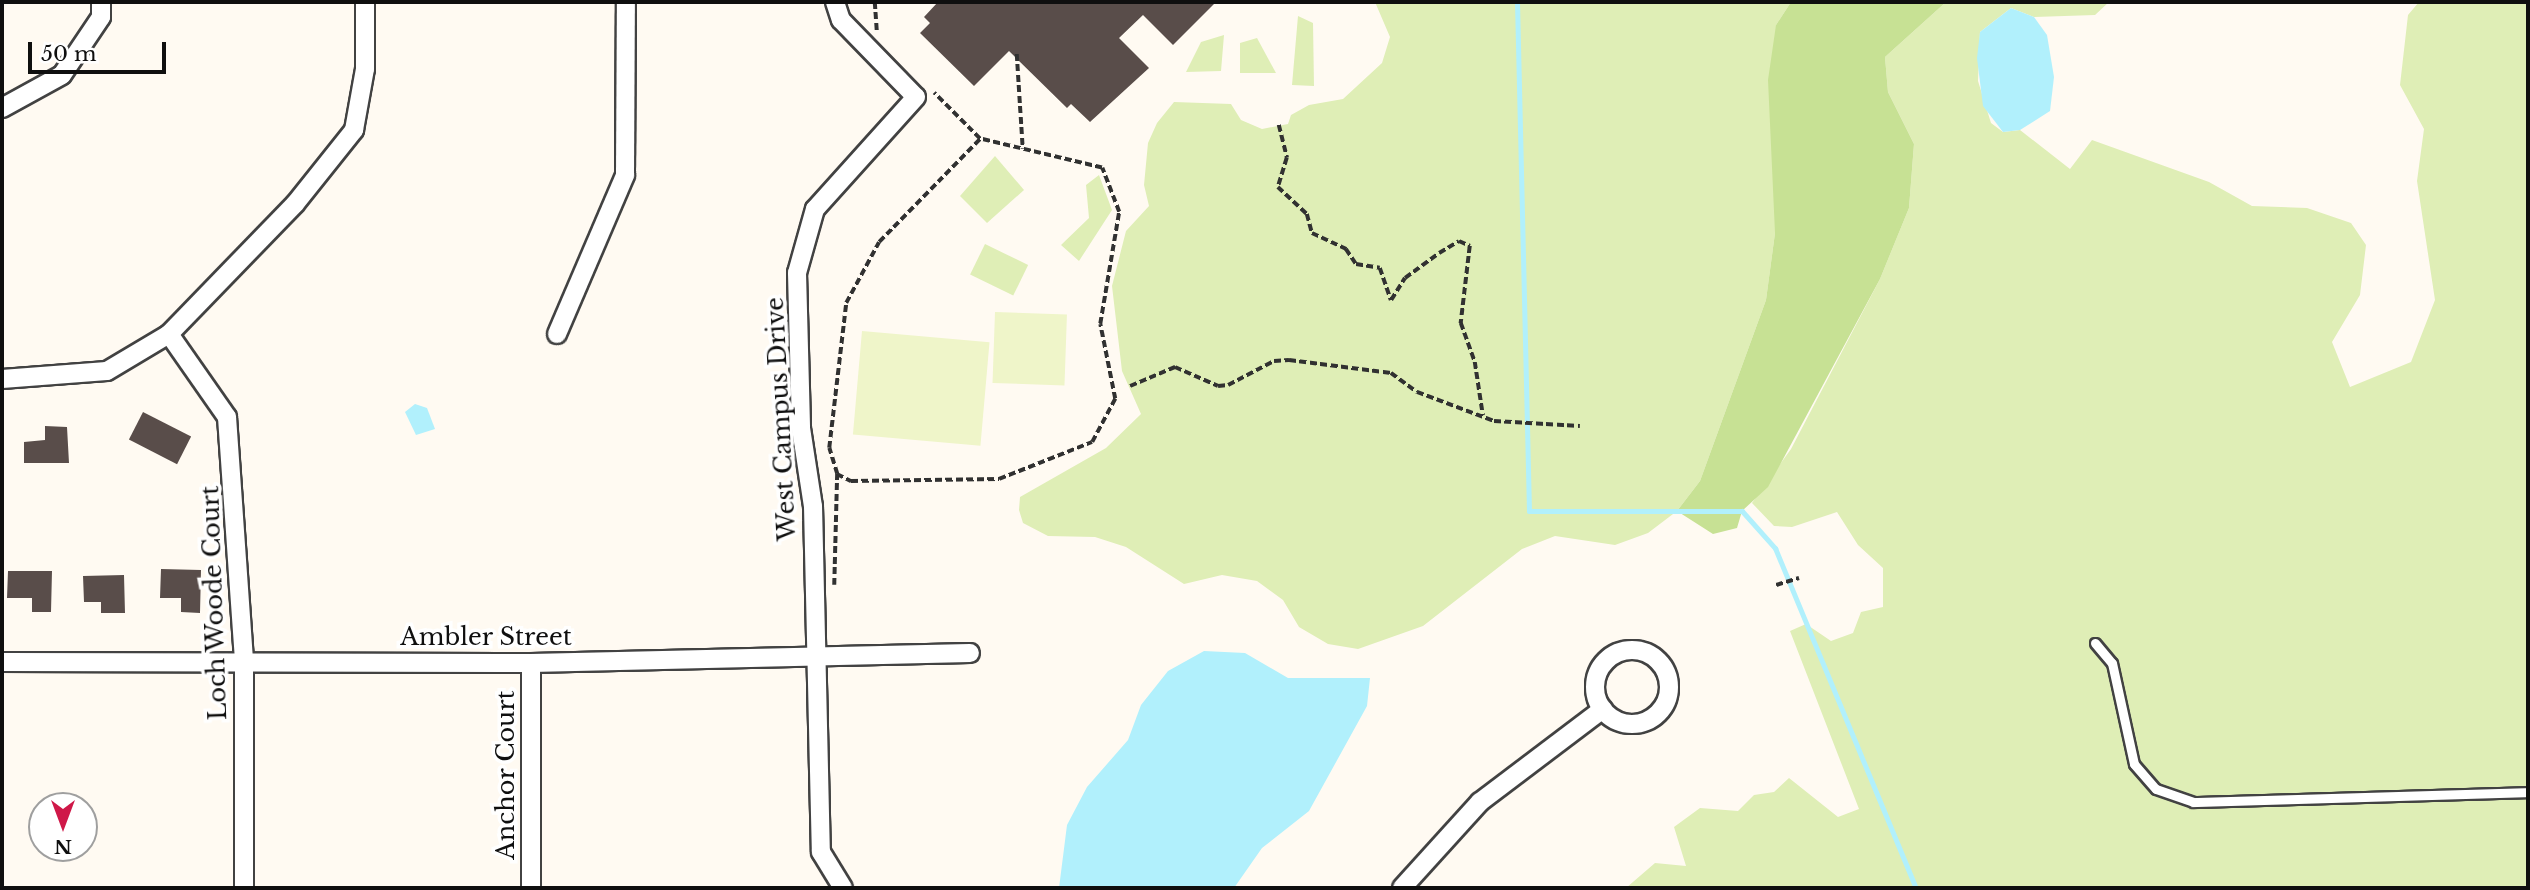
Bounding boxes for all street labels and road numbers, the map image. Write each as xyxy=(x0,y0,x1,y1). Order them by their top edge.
street label: West Campus Drive xyxy=(760,296,802,542)
street label: Loch Woode Court xyxy=(195,485,233,721)
street label: Ambler Street xyxy=(400,623,572,651)
street label: Anchor Court xyxy=(492,690,520,860)

